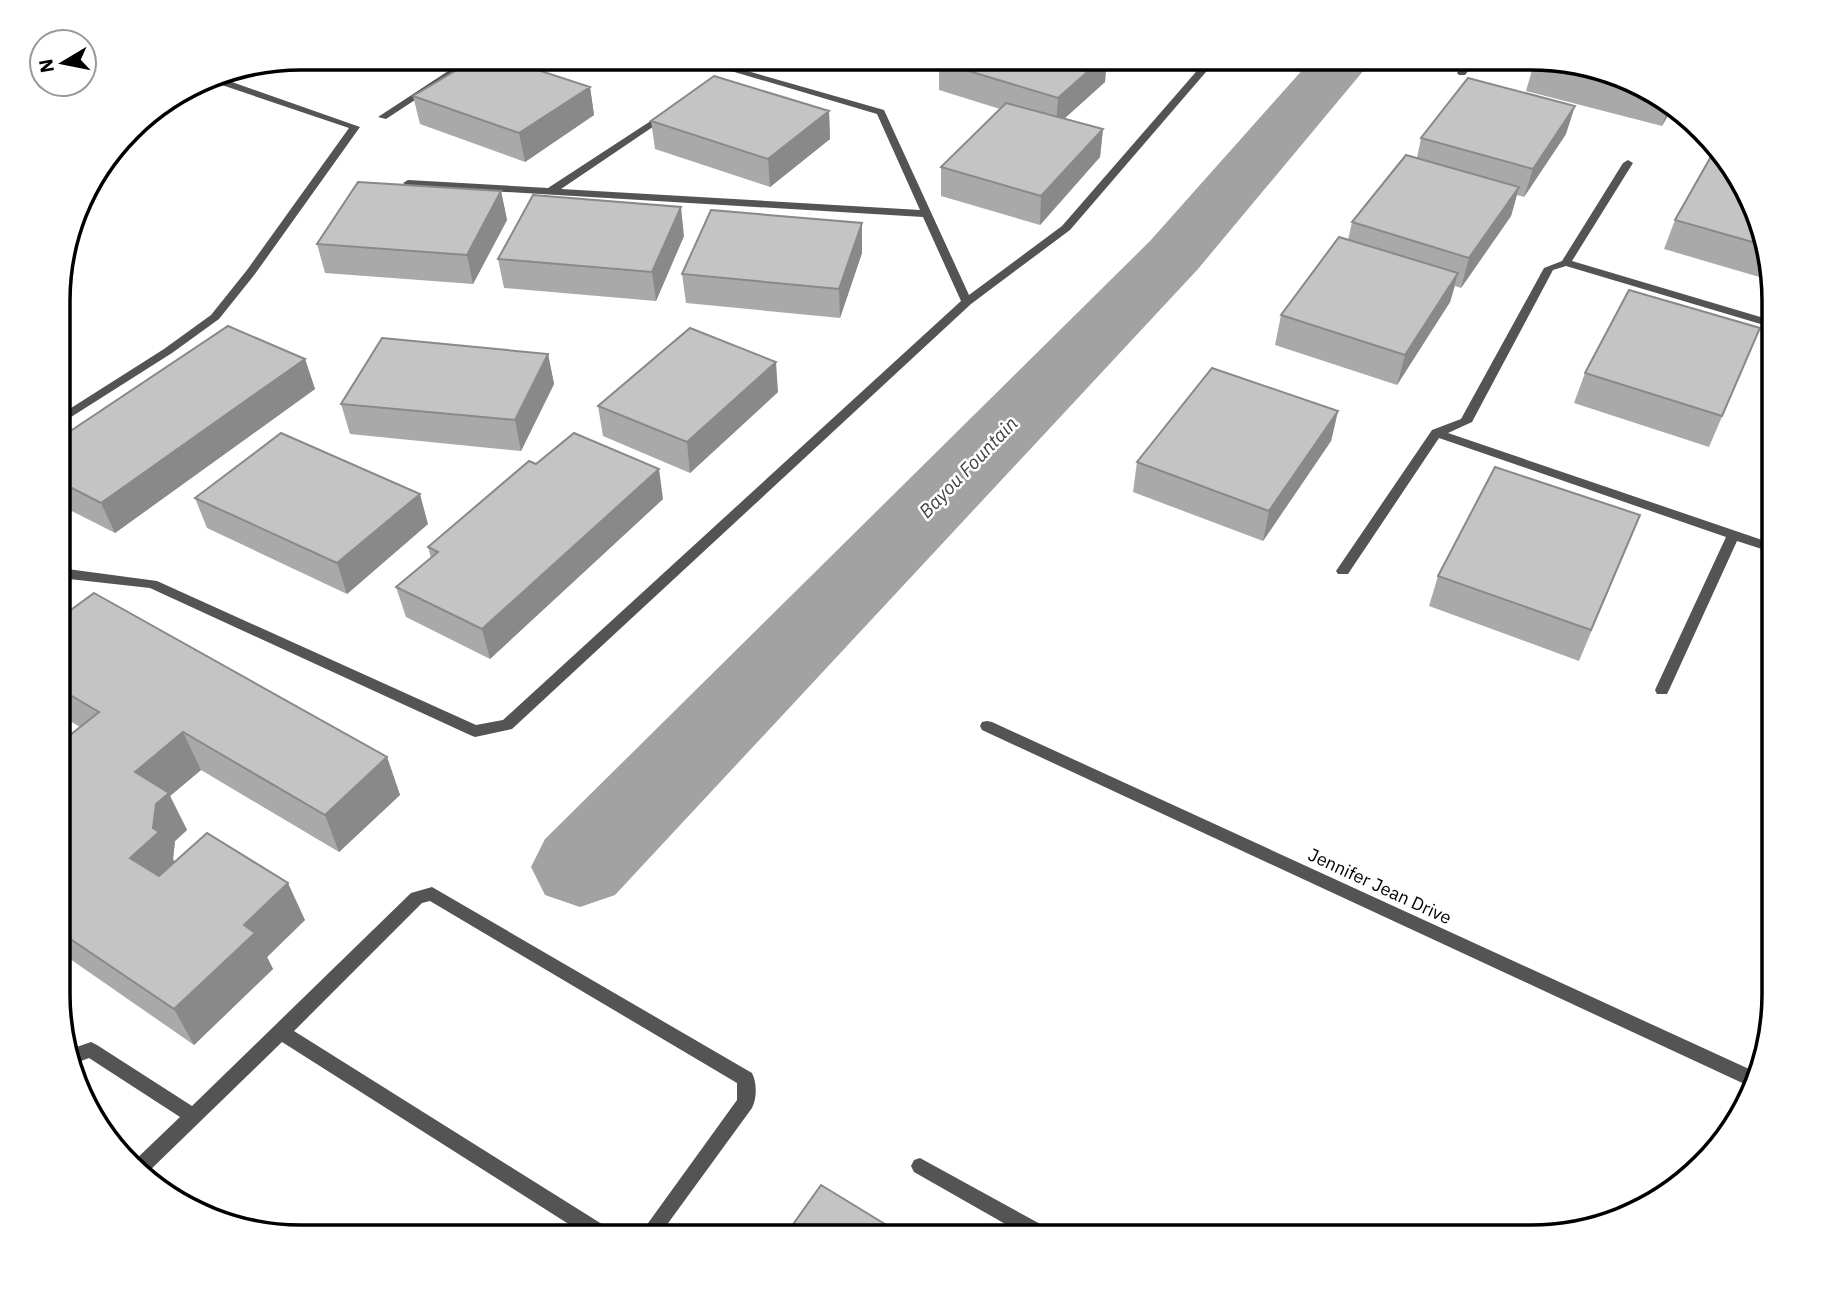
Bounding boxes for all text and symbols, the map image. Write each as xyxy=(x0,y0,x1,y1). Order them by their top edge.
north arrow xyxy=(28,28,98,98)
text: N xyxy=(33,57,59,75)
water label: Bayou Fountain xyxy=(914,411,1022,523)
street label: Jennifer Jean Drive xyxy=(1305,843,1455,929)

